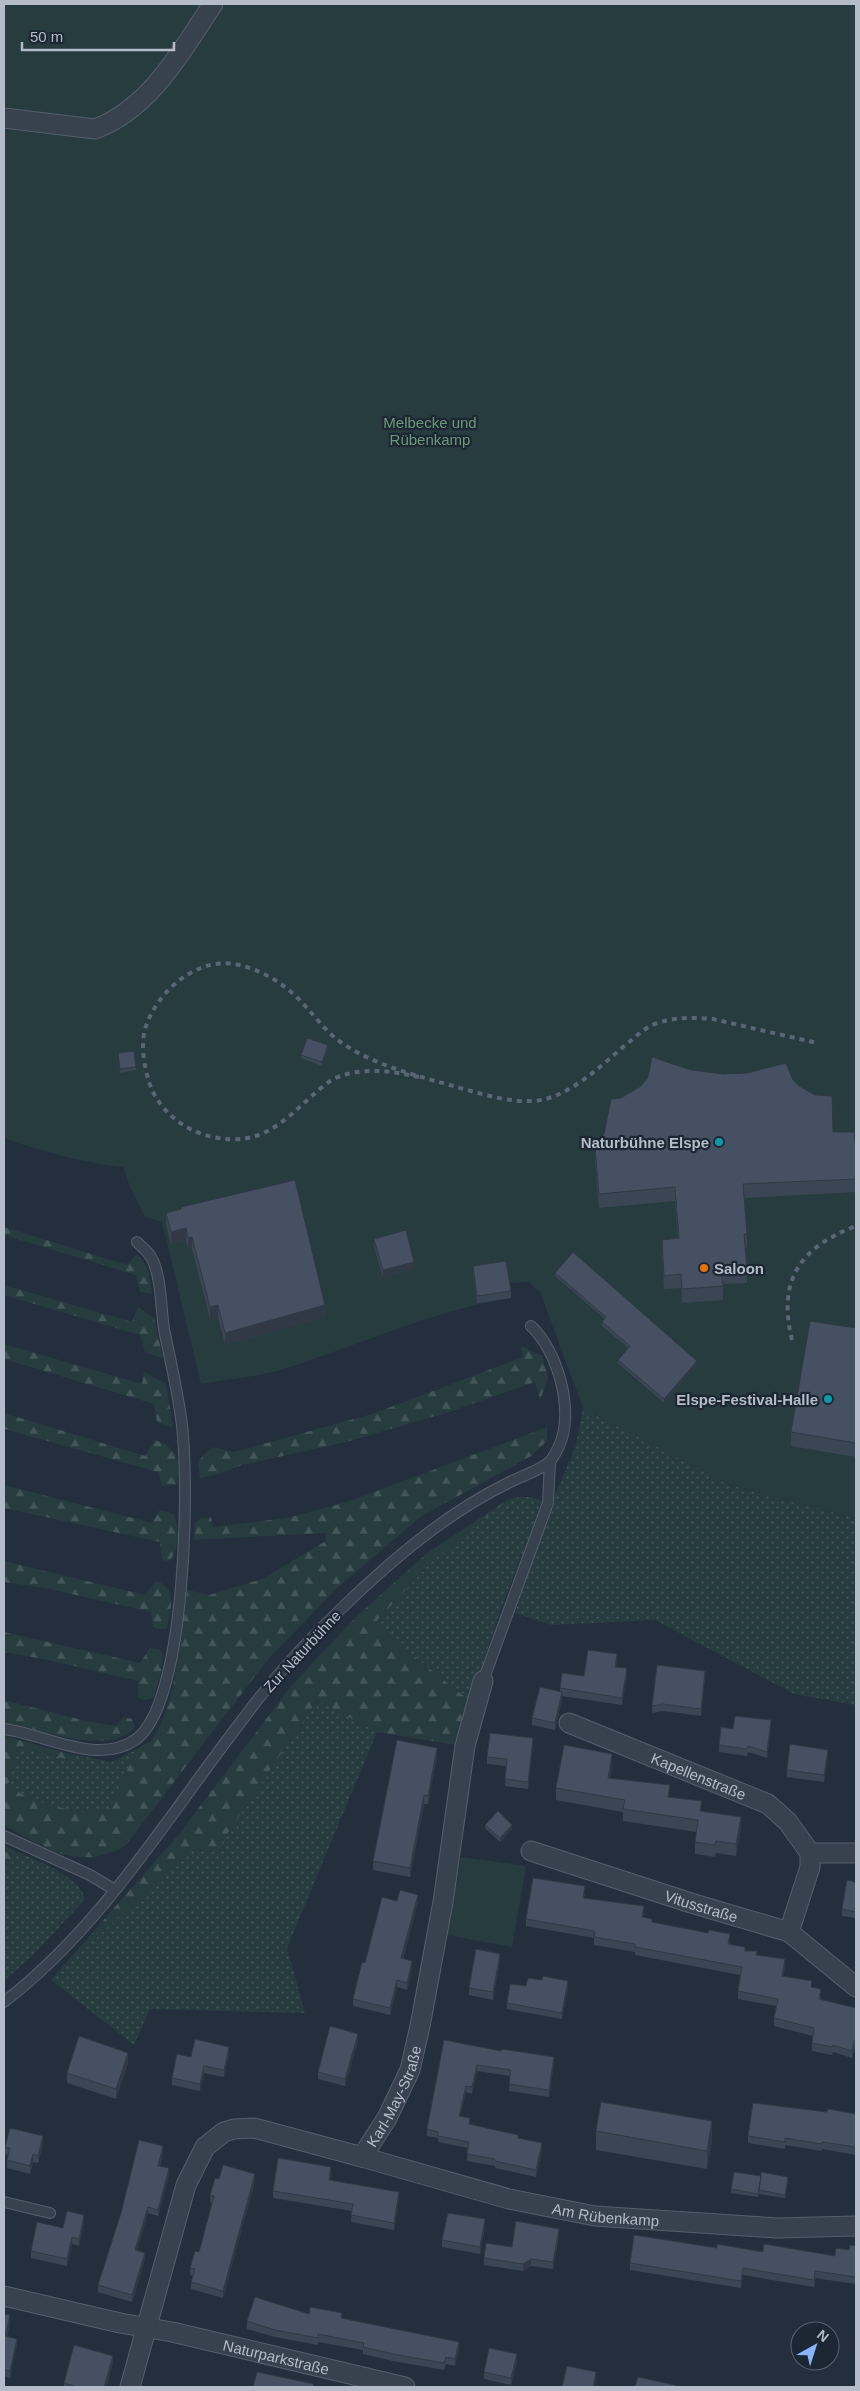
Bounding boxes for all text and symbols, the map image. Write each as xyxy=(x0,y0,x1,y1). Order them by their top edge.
scale bar xyxy=(22,20,175,52)
text: 50 m xyxy=(30,28,63,45)
park label: Melbecke und Rübenkamp xyxy=(383,414,477,448)
place label: Naturbühne Elspe xyxy=(581,1134,709,1151)
marker: Naturbühne Elspe xyxy=(713,1136,725,1148)
place label: Saloon xyxy=(714,1260,764,1277)
marker: Saloon xyxy=(698,1262,710,1274)
place label: Elspe-Festival-Halle xyxy=(676,1391,818,1408)
marker: Elspe-Festival-Halle xyxy=(822,1393,834,1405)
street label: Zur Naturbühne xyxy=(260,1607,344,1695)
street label: Kapellenstraße xyxy=(649,1749,749,1803)
street label: Vitusstraße xyxy=(663,1887,740,1925)
street label: Karl-May-Straße xyxy=(363,2044,424,2150)
street label: Am Rübenkamp xyxy=(551,2199,660,2229)
north arrow xyxy=(790,2321,840,2371)
text: N xyxy=(814,2326,832,2345)
street label: Naturparkstraße xyxy=(222,2336,331,2377)

